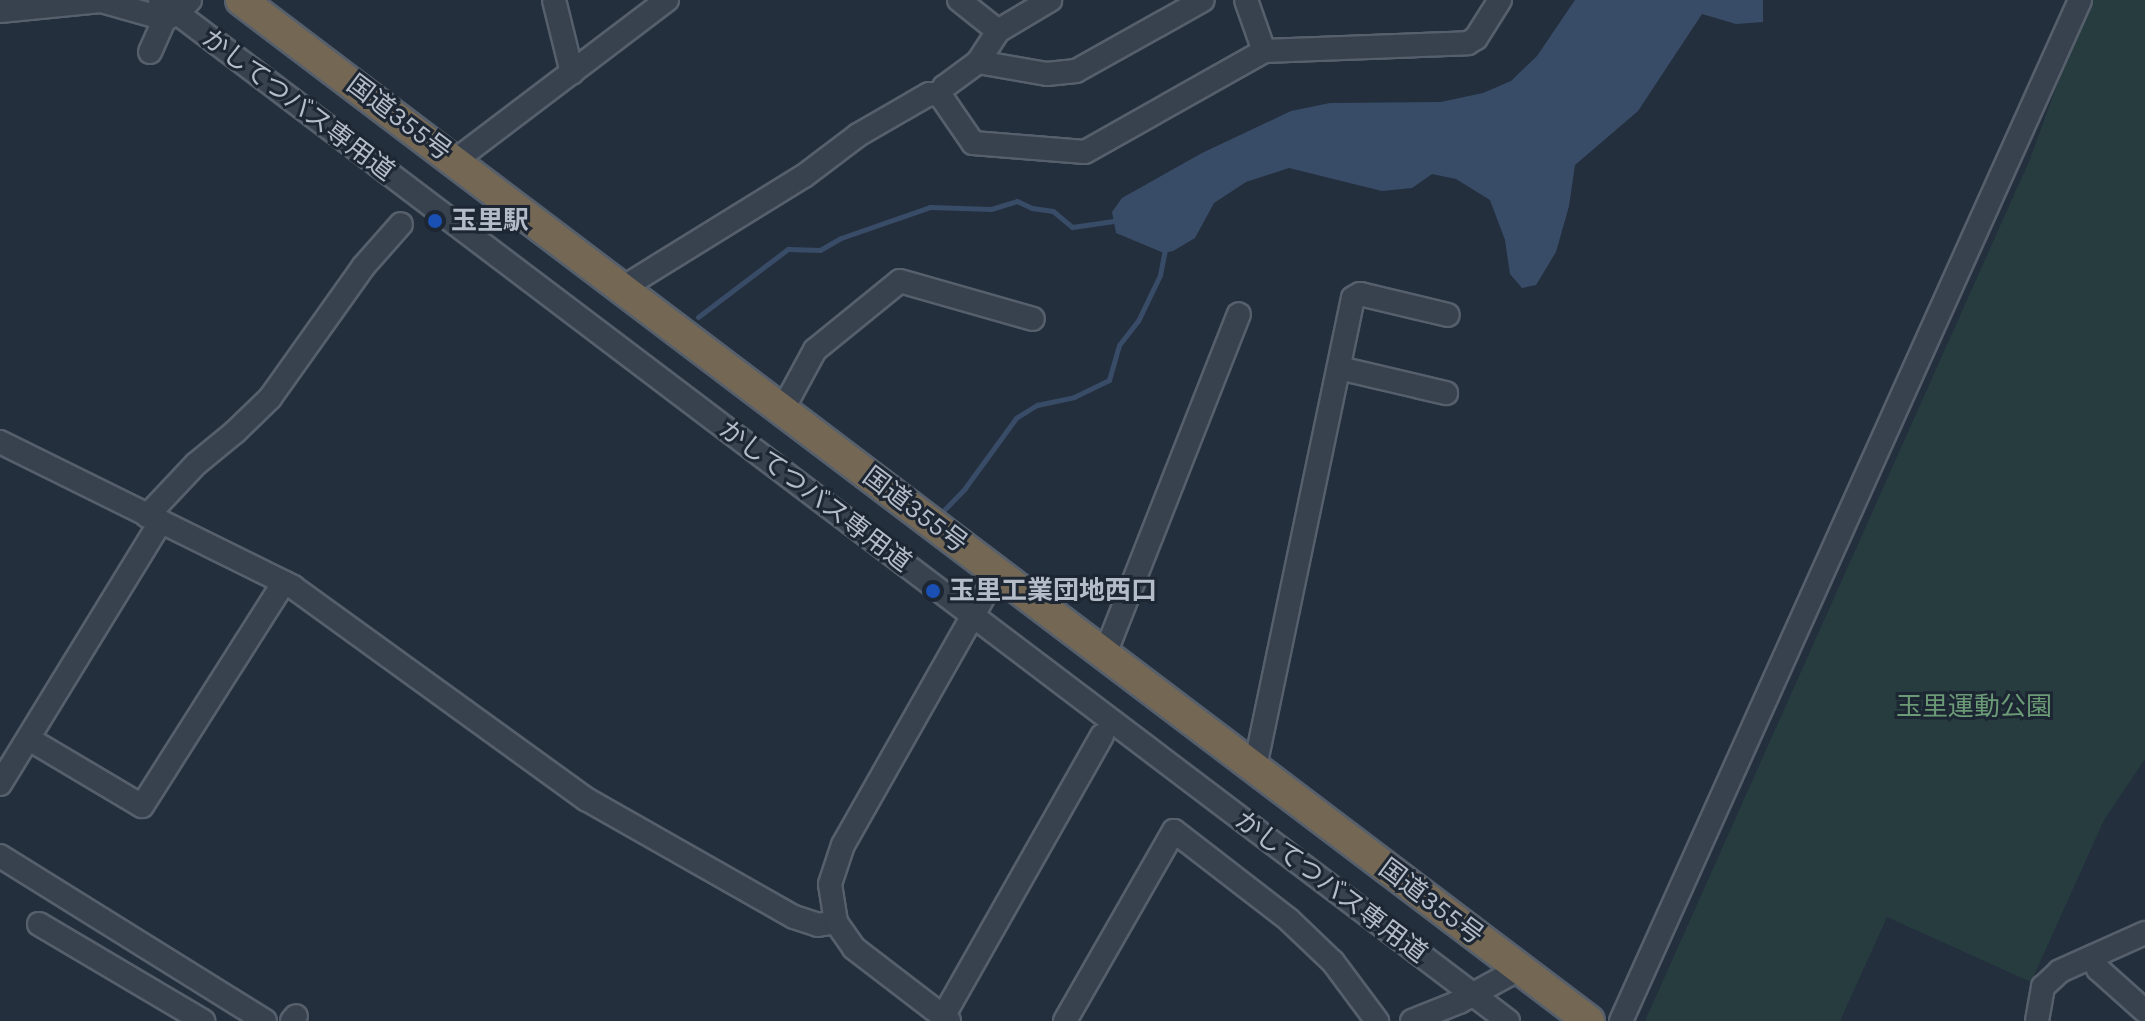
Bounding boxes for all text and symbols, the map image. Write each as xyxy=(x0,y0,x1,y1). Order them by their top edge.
street label: かしてつバス専用道 xyxy=(195,22,401,188)
street label: 国道355号 xyxy=(341,69,457,167)
place label: 玉里駅 xyxy=(451,205,529,237)
marker: 玉里駅 xyxy=(426,212,444,230)
street label: かしてつバス専用道 xyxy=(712,413,918,579)
street label: 国道355号 xyxy=(857,461,973,559)
place label: 玉里工業団地西口 xyxy=(949,575,1157,607)
marker: 玉里工業団地西口 xyxy=(924,582,942,600)
park label: 玉里運動公園 xyxy=(1896,691,2052,723)
street label: かしてつバス専用道 xyxy=(1228,804,1434,970)
street label: 国道355号 xyxy=(1373,853,1489,951)

